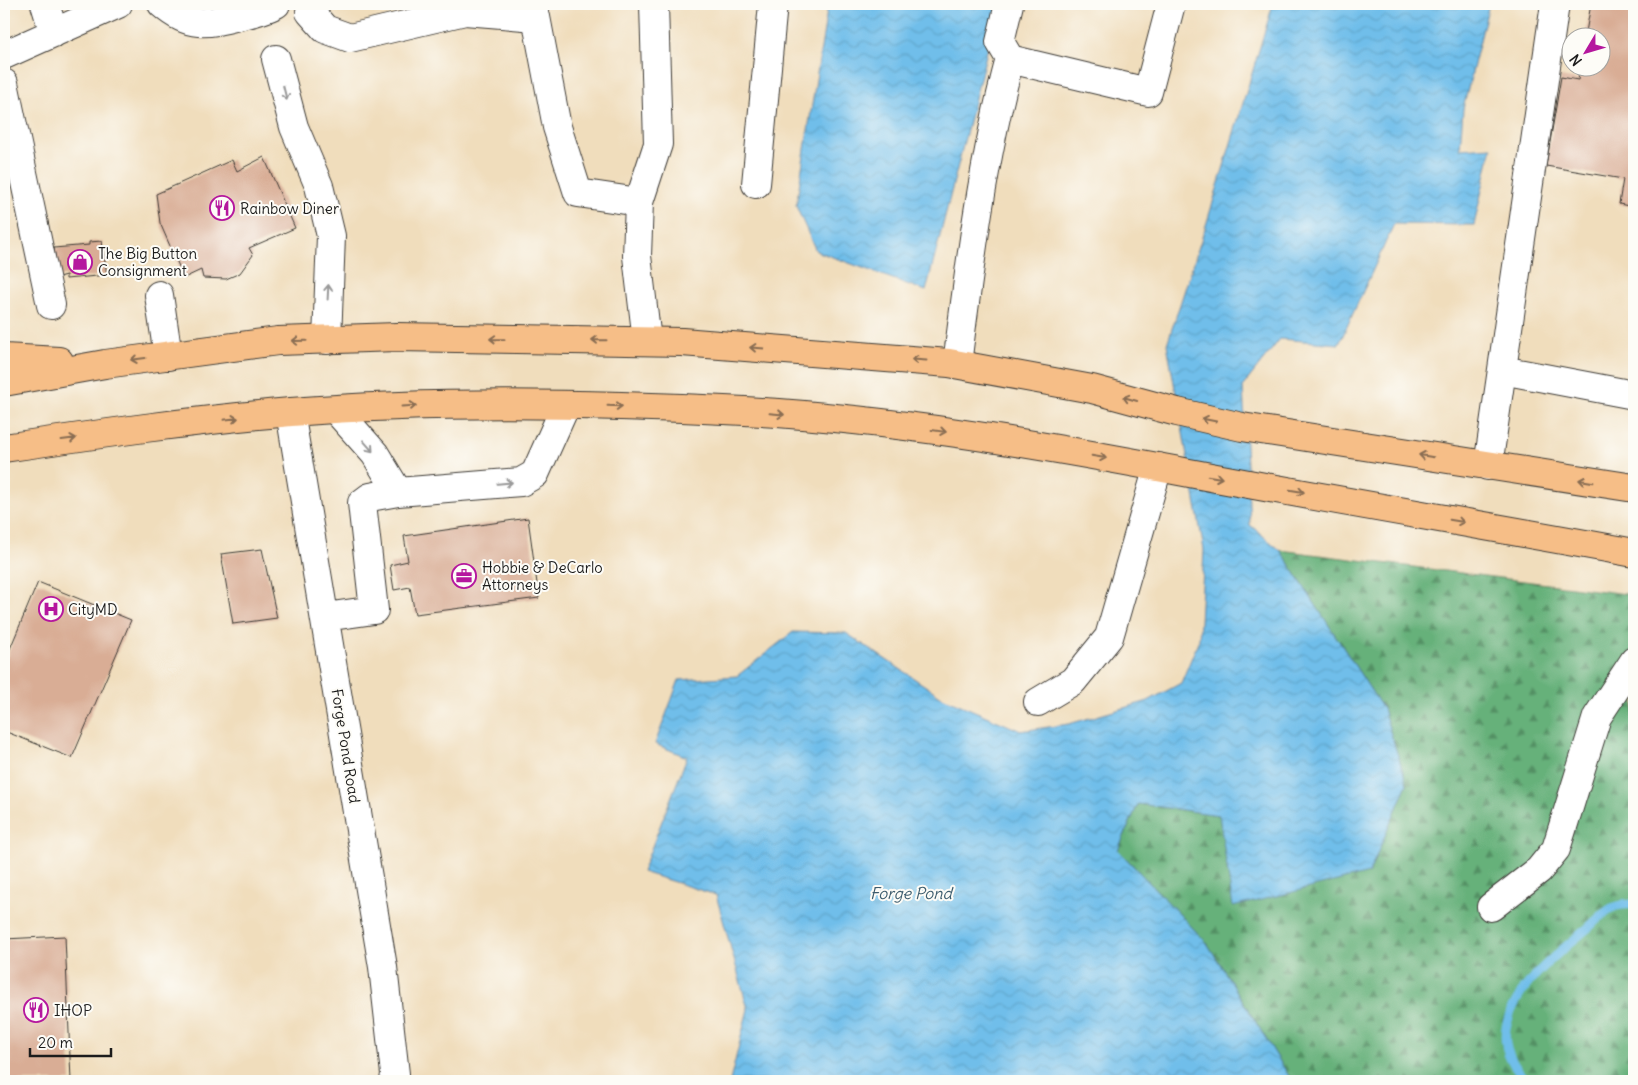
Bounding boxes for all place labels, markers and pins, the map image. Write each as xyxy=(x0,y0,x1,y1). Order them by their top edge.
restaurant icon: Rainbow Diner xyxy=(209,195,235,221)
place label: Rainbow Diner xyxy=(240,199,339,218)
place label: The Big Button Consignment xyxy=(98,244,197,280)
shop icon: The Big Button Consignment xyxy=(67,249,93,275)
place label: Hobbie & DeCarlo Attorneys xyxy=(482,558,603,594)
office icon: Hobbie & DeCarlo Attorneys xyxy=(451,563,477,589)
hospital icon: CityMD xyxy=(38,596,64,622)
place label: CityMD xyxy=(68,600,118,619)
restaurant icon: IHOP xyxy=(23,997,49,1023)
place label: IHOP xyxy=(54,1001,92,1020)

